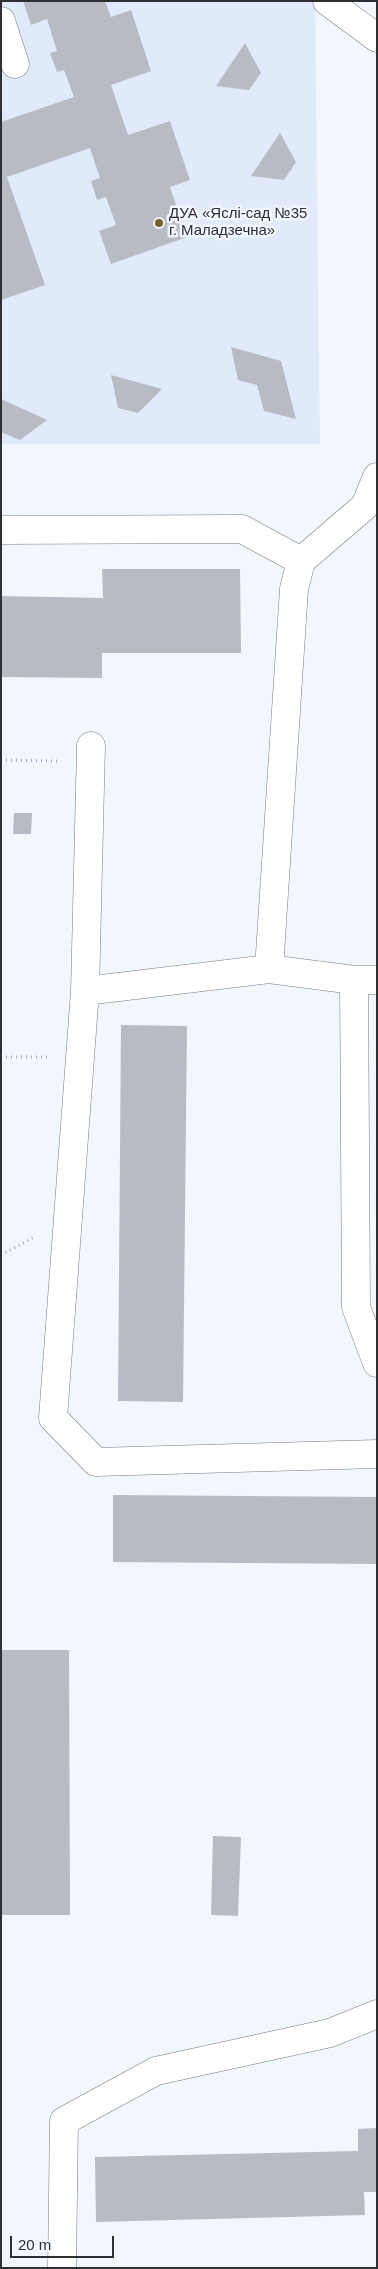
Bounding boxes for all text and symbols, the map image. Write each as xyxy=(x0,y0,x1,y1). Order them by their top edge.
place label: ДУА «Яслі-сад №35 г. Маладзечна» xyxy=(169,205,307,240)
marker: ДУА «Яслі-сад №35 г. Маладзечна» xyxy=(153,217,165,229)
scale bar xyxy=(12,2226,116,2258)
text: 20 m xyxy=(18,2236,51,2253)

